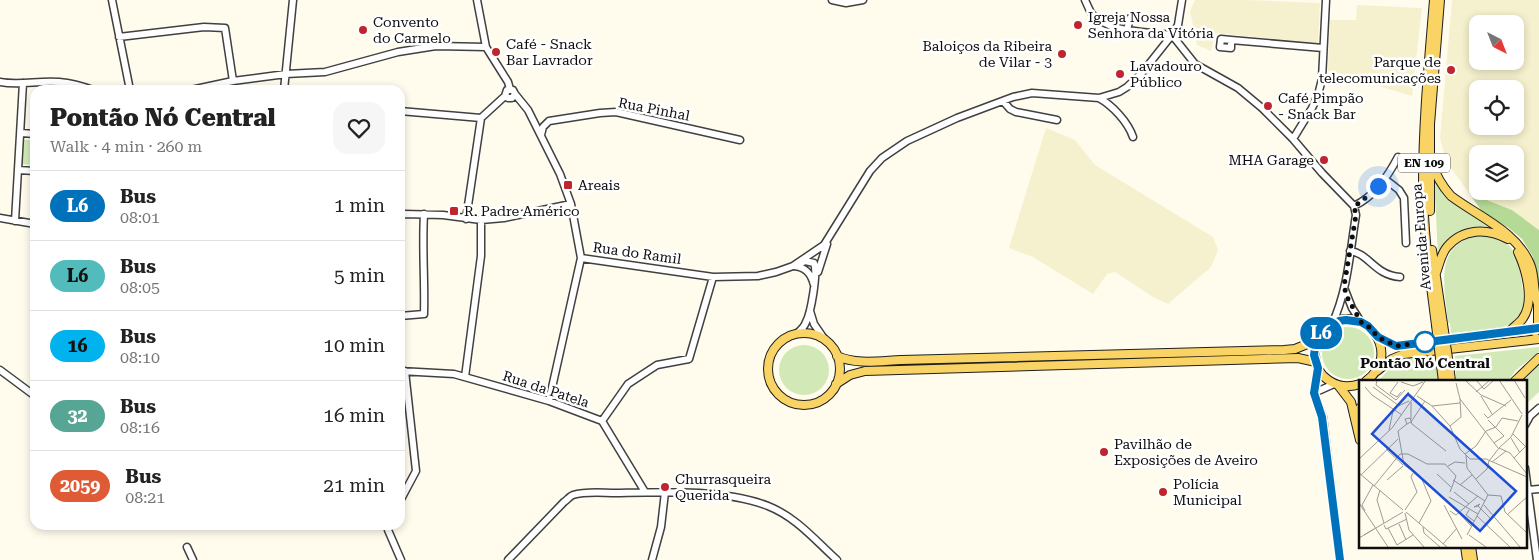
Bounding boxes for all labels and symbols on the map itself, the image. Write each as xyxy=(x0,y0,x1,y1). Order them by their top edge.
place label: Igreja Nossa Senhora da Vitória xyxy=(1088,9,1214,41)
place label: Convento do Carmelo xyxy=(373,14,451,46)
north arrow xyxy=(1469,15,1524,70)
marker: Igreja Nossa Senhora da Vitória xyxy=(1072,19,1084,31)
marker: Convento do Carmelo xyxy=(357,24,369,36)
place label: Café - Snack Bar Lavrador xyxy=(506,36,593,68)
place label: Baloiços da Ribeira de Vilar - 3 xyxy=(922,38,1052,70)
marker: Café - Snack Bar Lavrador xyxy=(490,46,502,58)
marker: Baloiços da Ribeira de Vilar - 3 xyxy=(1056,48,1068,60)
place label: Parque de telecomunicações xyxy=(1319,54,1441,86)
place label: Lavadouro Público xyxy=(1130,58,1202,90)
marker: Parque de telecomunicações xyxy=(1445,64,1457,76)
marker: Lavadouro Público xyxy=(1114,68,1126,80)
place label: Café Pimpão - Snack Bar xyxy=(1278,90,1364,122)
street label: Rua Pinhal xyxy=(617,94,692,124)
marker: Café Pimpão - Snack Bar xyxy=(1262,100,1274,112)
place label: MHA Garage xyxy=(1228,152,1314,168)
marker: MHA Garage xyxy=(1318,154,1330,166)
road number: EN 109 xyxy=(1398,154,1450,172)
your location xyxy=(1366,174,1391,199)
place label: Areais xyxy=(578,177,620,193)
marker: Areais xyxy=(562,179,574,191)
street label: Avenida Europa xyxy=(1408,183,1434,291)
place label: R. Padre Américo xyxy=(464,203,580,219)
marker: R. Padre Américo xyxy=(448,205,460,217)
street label: Rua do Ramil xyxy=(592,239,683,267)
line badge: L6 xyxy=(1298,317,1344,349)
marker: Pontão Nó Central xyxy=(1414,331,1436,353)
place label: Pontão Nó Central xyxy=(1360,355,1490,371)
street label: Rua da Patela xyxy=(501,367,592,411)
inset map xyxy=(1359,380,1526,548)
place label: Pavilhão de Exposições de Aveiro xyxy=(1114,436,1258,468)
marker: Pavilhão de Exposições de Aveiro xyxy=(1098,446,1110,458)
place label: Churrasqueira Querida xyxy=(675,471,772,503)
place label: Polícia Municipal xyxy=(1173,476,1242,508)
marker: Churrasqueira Querida xyxy=(659,481,671,493)
marker: Polícia Municipal xyxy=(1157,486,1169,498)

